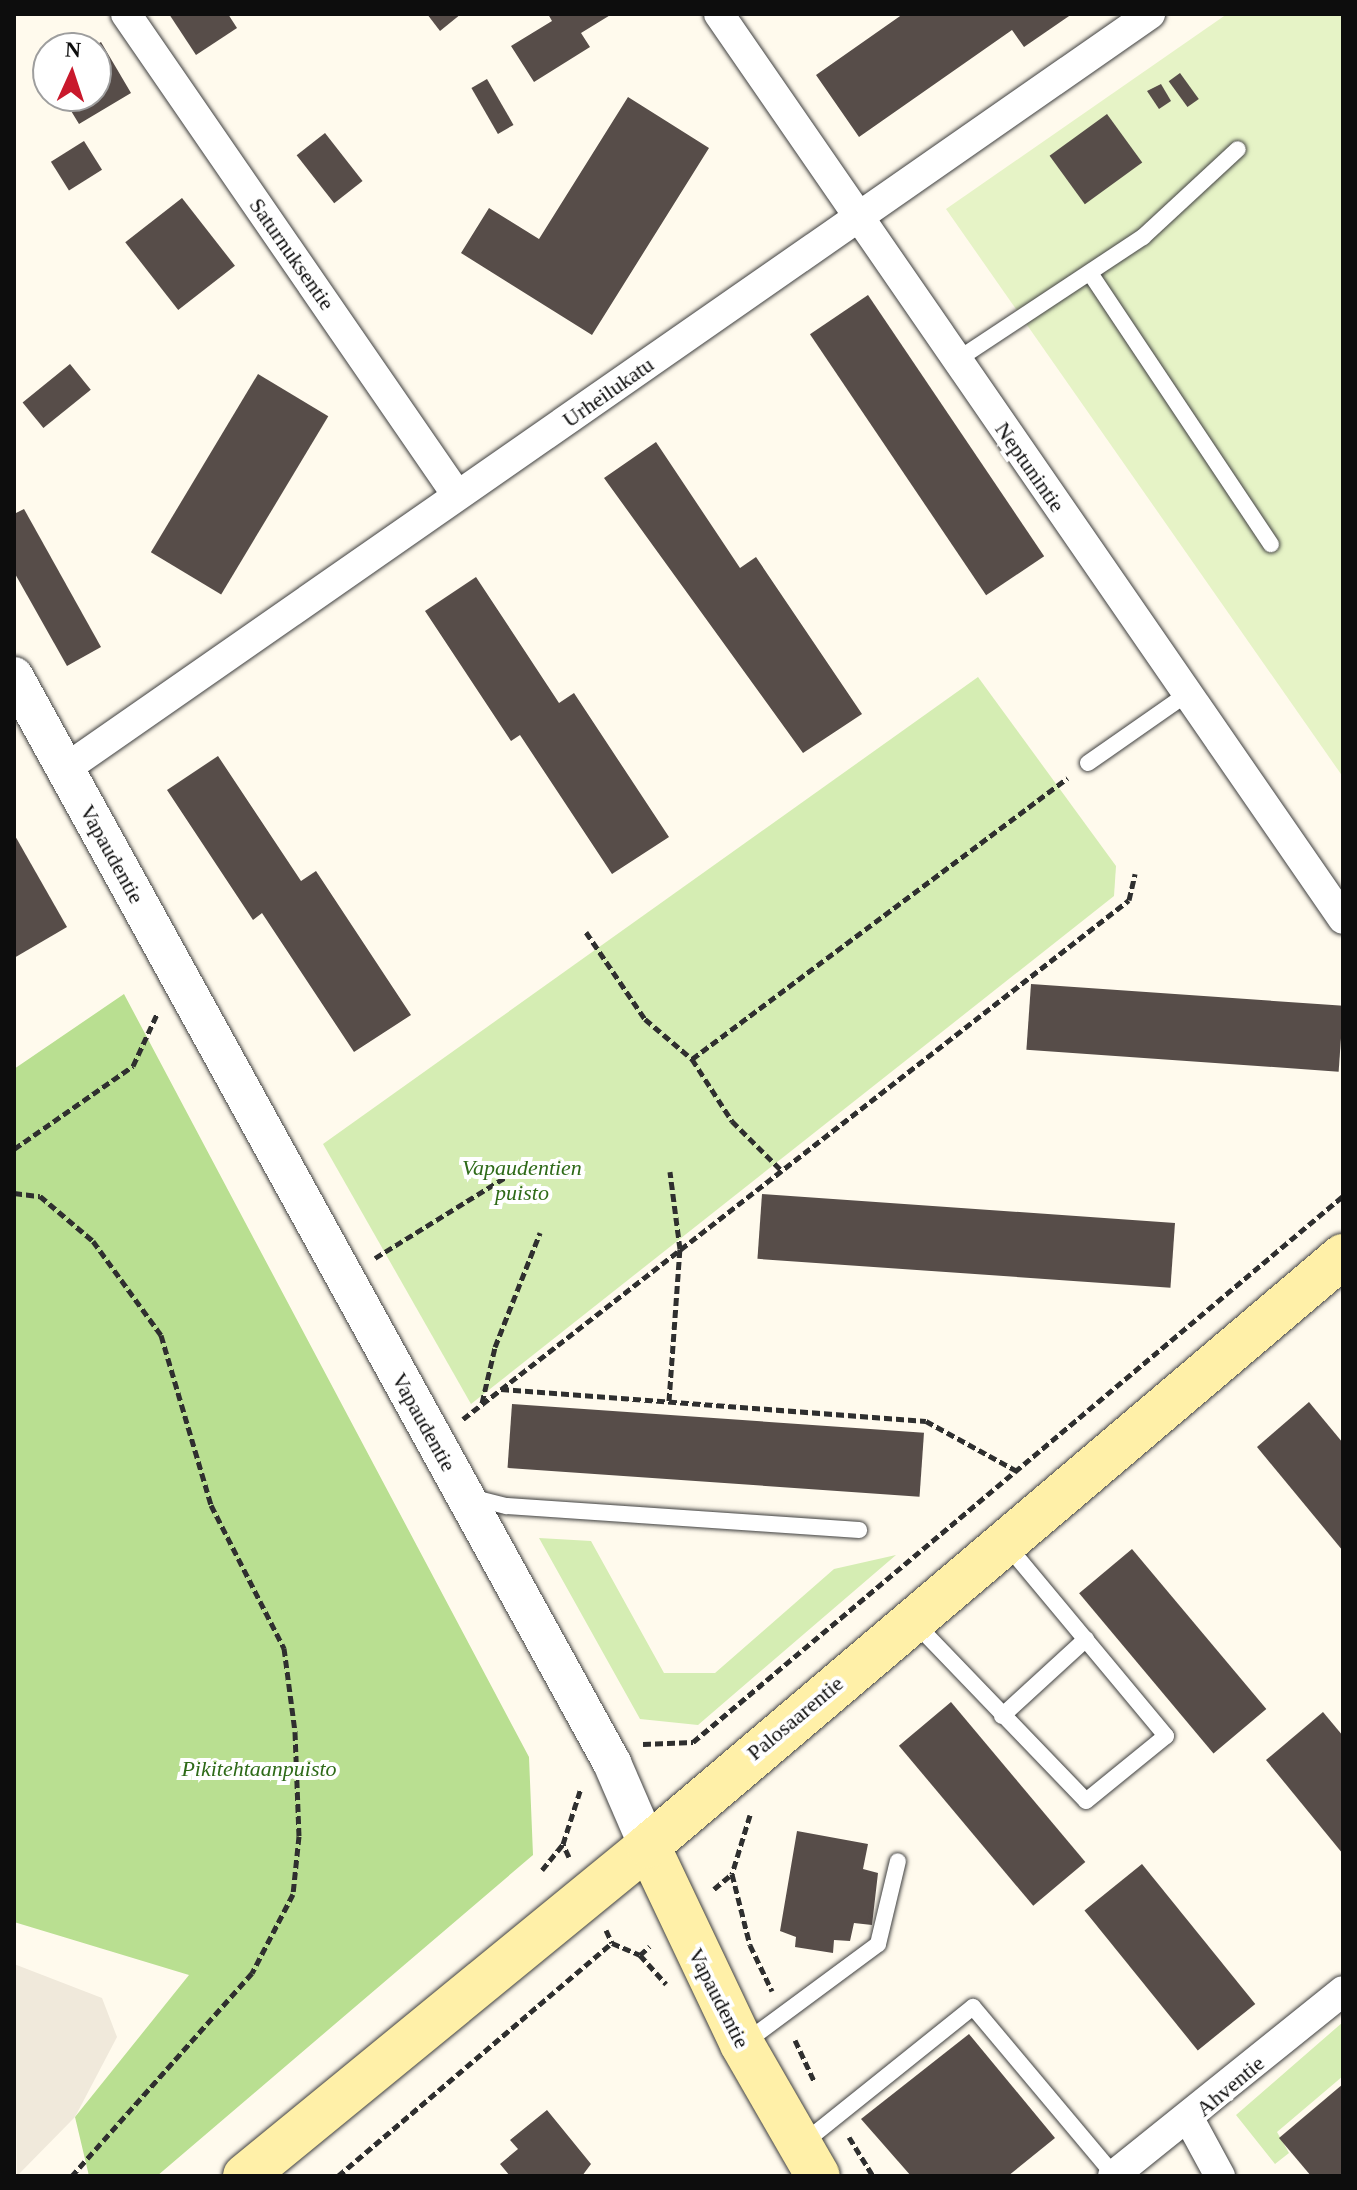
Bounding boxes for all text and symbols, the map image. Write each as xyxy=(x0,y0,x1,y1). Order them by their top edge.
north arrow xyxy=(32,32,112,112)
text: N xyxy=(65,37,82,62)
street label: Saturnuksentie xyxy=(244,193,340,315)
street label: Urheilukatu xyxy=(557,351,659,433)
street label: Neptunintie xyxy=(989,417,1071,517)
street label: Vapaudentie xyxy=(74,800,150,908)
park label: Vapaudentien puisto xyxy=(462,1154,582,1206)
street label: Vapaudentie xyxy=(386,1368,462,1476)
street label: Palosaarentie xyxy=(742,1670,848,1766)
park label: Pikitehtaanpuisto xyxy=(181,1756,337,1782)
street label: Vapaudentie xyxy=(683,1944,755,2052)
street label: Ahventie xyxy=(1191,2050,1269,2122)

